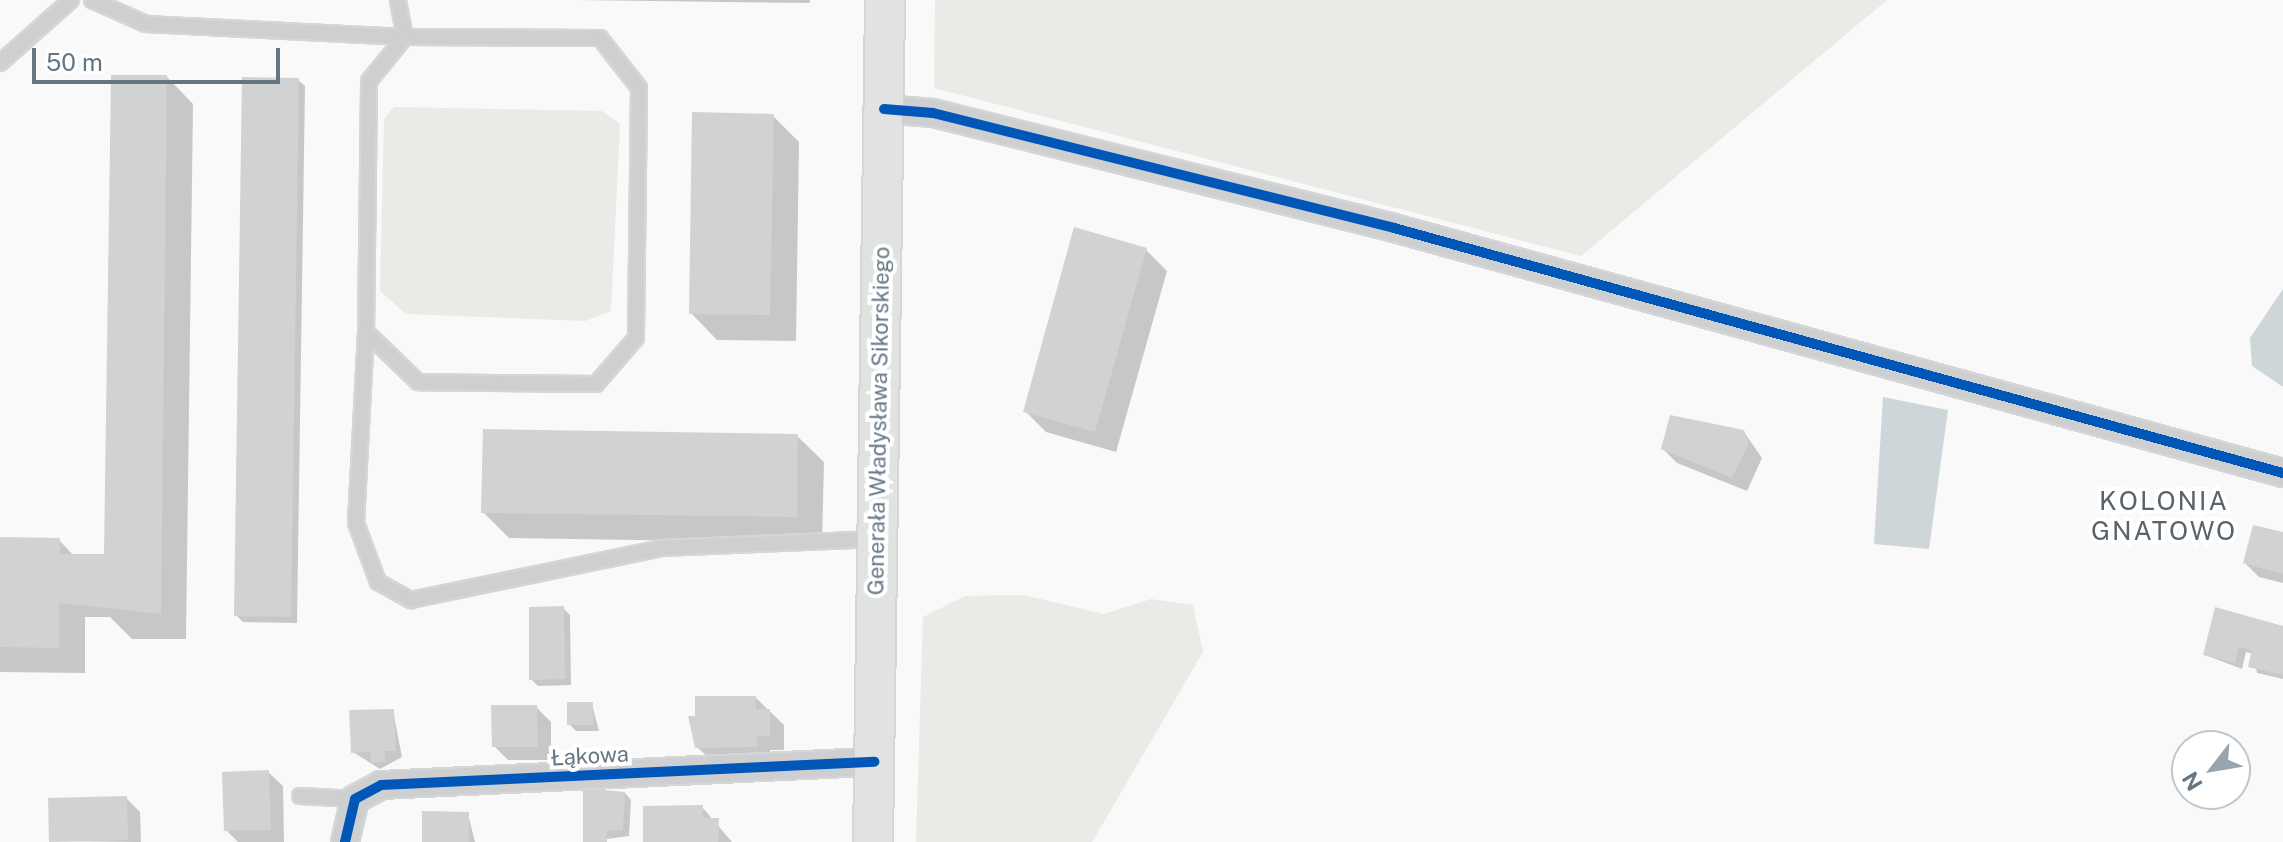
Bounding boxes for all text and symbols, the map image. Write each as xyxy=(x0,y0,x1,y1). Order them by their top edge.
scale bar xyxy=(36,32,284,82)
text: 50 m xyxy=(46,48,103,76)
street label: Generała Władysława Sikorskiego xyxy=(863,246,895,596)
district label: KOLONIA GNATOWO xyxy=(2091,485,2237,546)
north arrow xyxy=(2171,730,2251,810)
street label: Łąkowa xyxy=(550,741,630,771)
text: N xyxy=(2177,767,2208,795)

